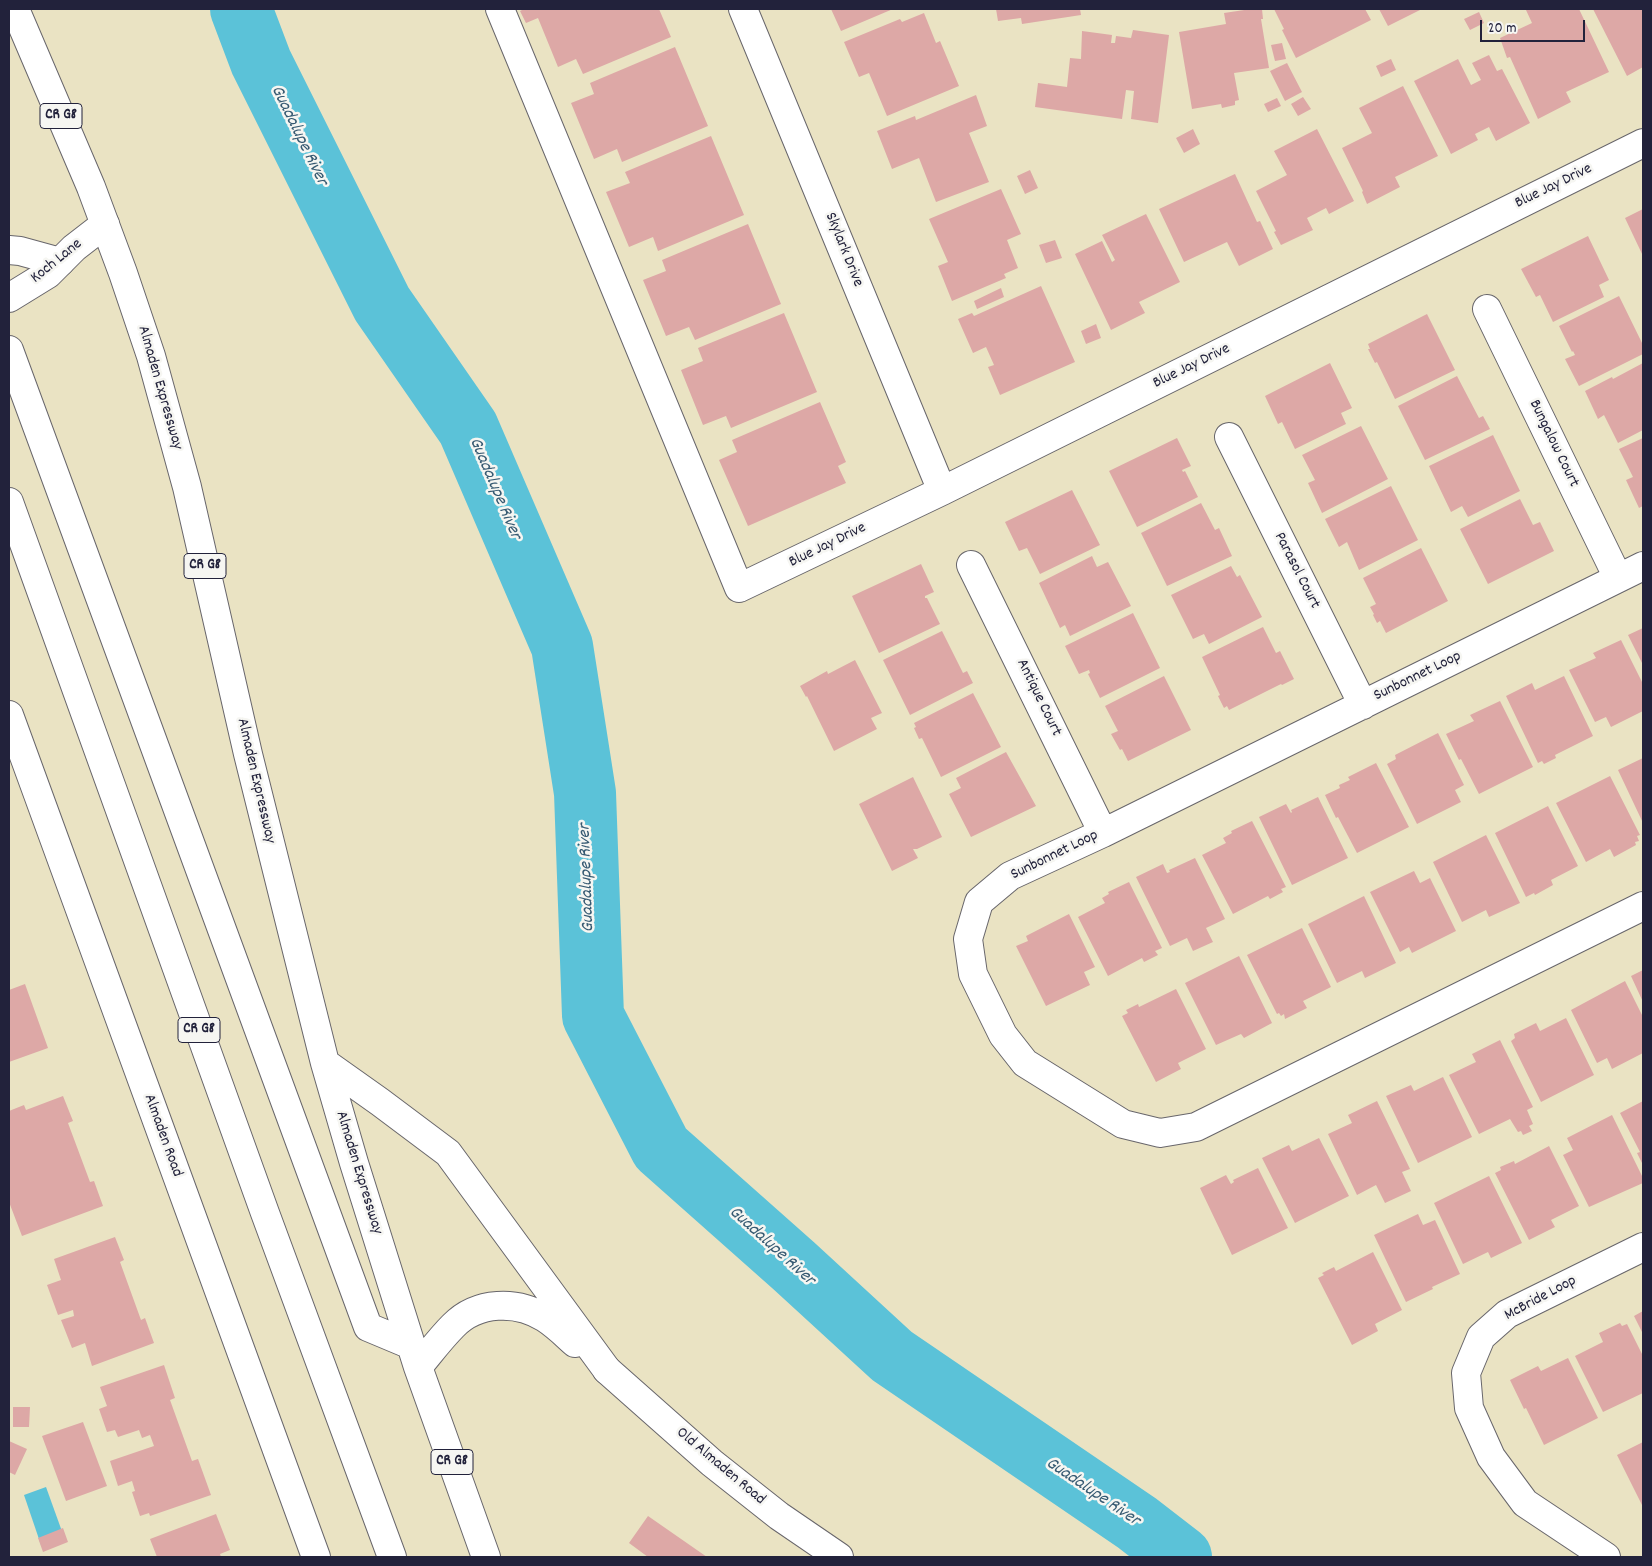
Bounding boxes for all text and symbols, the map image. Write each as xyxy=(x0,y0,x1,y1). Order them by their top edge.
scale bar xyxy=(1482,10,1587,42)
text: 20 m xyxy=(1488,18,1516,40)
water label: Guadalupe River xyxy=(264,82,332,190)
road number: CR G8 xyxy=(40,104,82,128)
street label: Blue Jay Drive xyxy=(1512,160,1596,214)
street label: Skylark Drive xyxy=(819,210,867,290)
street label: Koch Lane xyxy=(27,236,87,288)
street label: Almaden Expressway xyxy=(132,324,186,452)
street label: Blue Jay Drive xyxy=(1150,340,1234,394)
street label: Bungalow Court xyxy=(1524,397,1582,491)
water label: Guadalupe River xyxy=(463,435,525,543)
street label: Blue Jay Drive xyxy=(786,519,870,573)
street label: Parasol Court xyxy=(1269,530,1323,612)
road number: CR G8 xyxy=(184,554,226,578)
street label: Sunbonnet Loop xyxy=(1371,648,1465,706)
street label: Antique Court xyxy=(1011,656,1065,740)
street label: Almaden Expressway xyxy=(231,717,279,845)
water label: Guadalupe River xyxy=(575,823,601,933)
street label: Sunbonnet Loop xyxy=(1008,827,1102,885)
road number: CR G8 xyxy=(178,1018,220,1042)
street label: Almaden Road xyxy=(138,1092,186,1180)
street label: Almaden Expressway xyxy=(330,1109,386,1237)
water label: Guadalupe River xyxy=(723,1203,819,1291)
street label: McBride Loop xyxy=(1502,1272,1580,1326)
street label: Old Almaden Road xyxy=(671,1424,769,1510)
road number: CR G8 xyxy=(431,1450,473,1474)
water label: Guadalupe River xyxy=(1041,1454,1143,1532)

